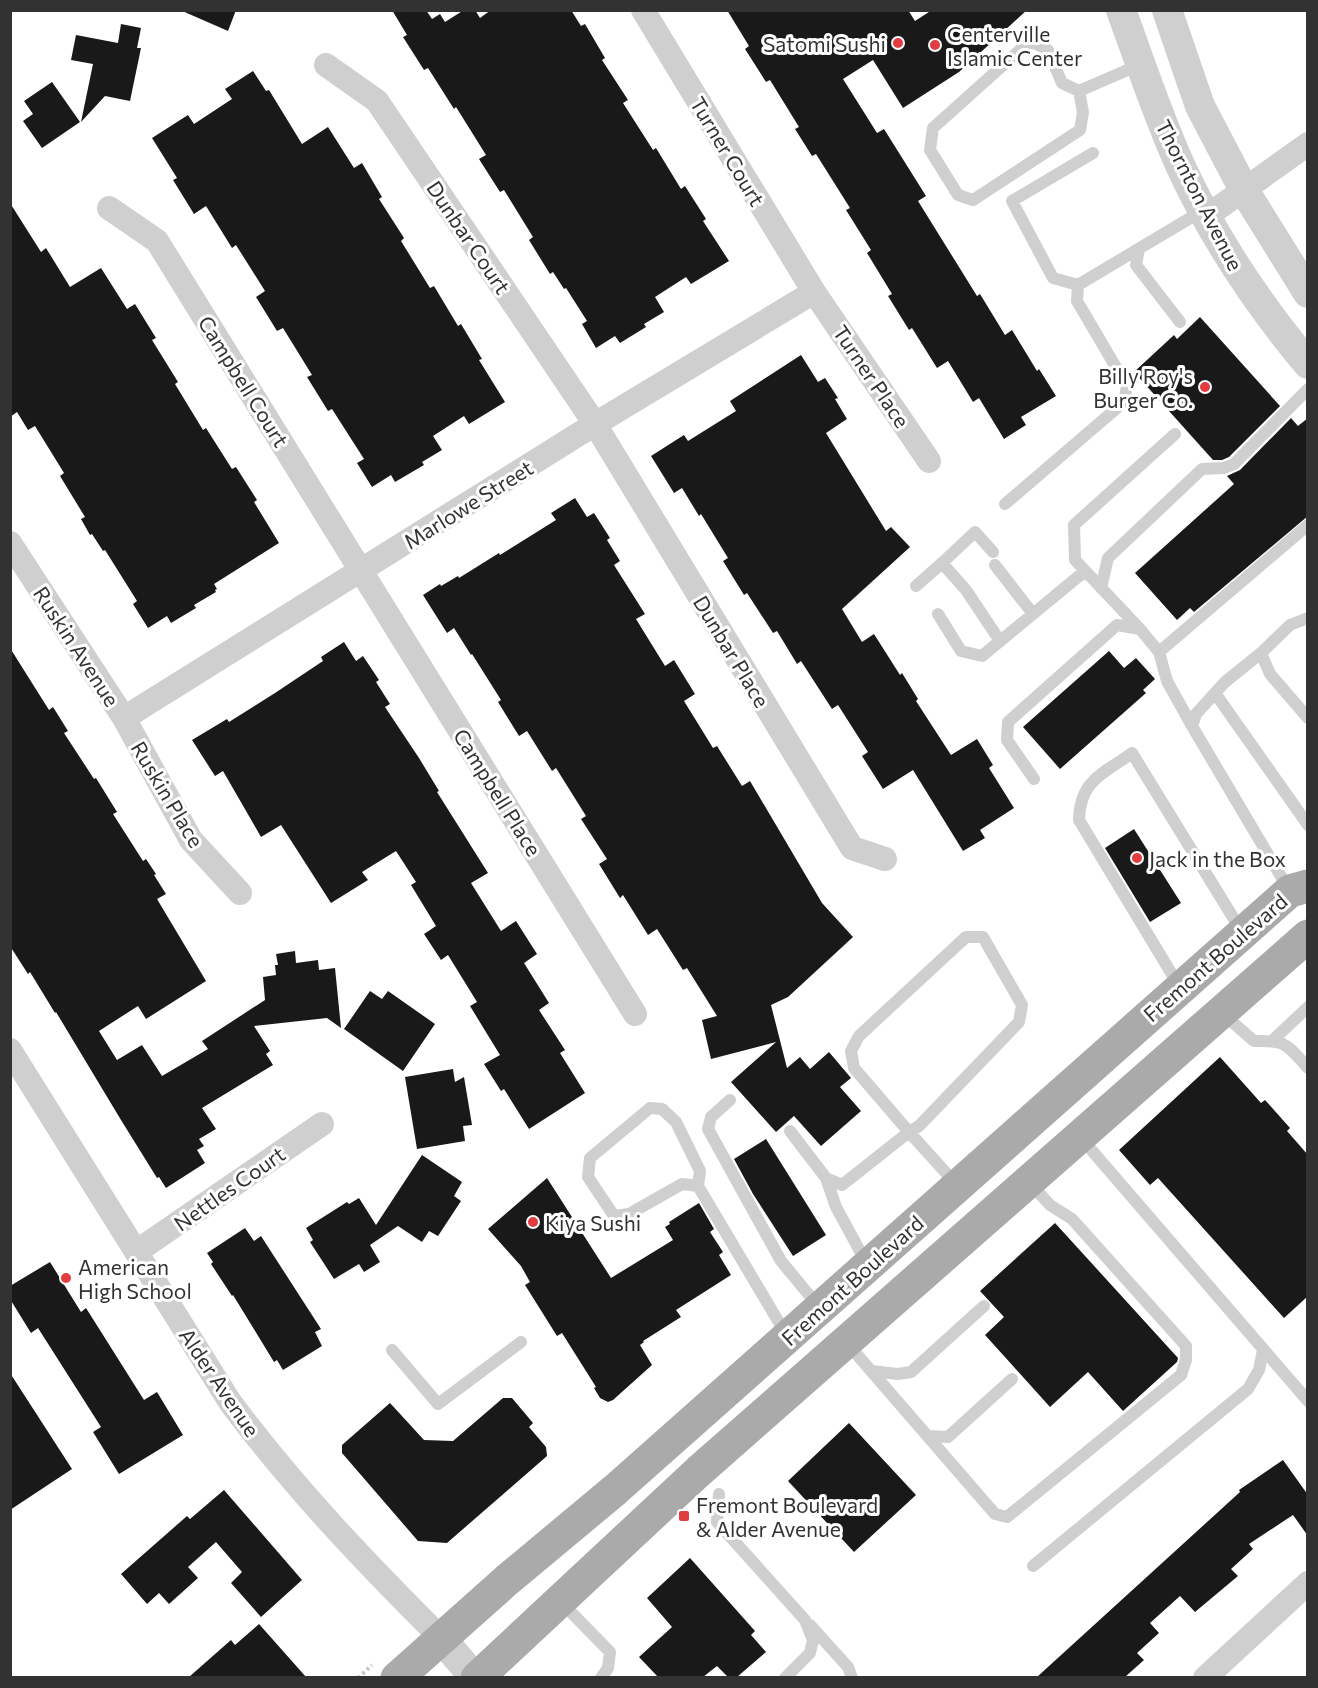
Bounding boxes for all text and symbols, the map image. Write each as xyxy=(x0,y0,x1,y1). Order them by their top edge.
place label: Centerville Islamic Center xyxy=(947,21,1082,70)
place label: Satomi Sushi xyxy=(763,31,886,56)
marker: Satomi Sushi xyxy=(891,36,905,50)
marker: Centerville Islamic Center xyxy=(928,38,942,52)
street label: Turner Court xyxy=(686,92,770,210)
street label: Thornton Avenue xyxy=(1151,116,1249,274)
street label: Dunbar Court xyxy=(422,176,516,298)
street label: Campbell Court xyxy=(194,311,294,451)
street label: Turner Place xyxy=(829,320,915,432)
place label: Billy Roy's Burger Co. xyxy=(1093,363,1193,412)
marker: Billy Roy's Burger Co. xyxy=(1198,380,1212,394)
street label: Marlowe Street xyxy=(399,454,537,554)
street label: Ruskin Avenue xyxy=(29,581,125,711)
street label: Dunbar Place xyxy=(689,591,775,711)
street label: Campbell Place xyxy=(449,724,547,860)
street label: Ruskin Place xyxy=(127,737,209,851)
place label: Jack in the Box xyxy=(1149,846,1286,871)
marker: Jack in the Box xyxy=(1130,851,1144,865)
street label: Fremont Boulevard xyxy=(1138,888,1292,1026)
street label: Nettles Court xyxy=(169,1141,289,1235)
place label: Kiya Sushi xyxy=(545,1210,641,1235)
street label: Fremont Boulevard xyxy=(776,1210,928,1350)
marker: Kiya Sushi xyxy=(526,1215,540,1229)
place label: American High School xyxy=(78,1254,192,1303)
marker: American High School xyxy=(59,1271,73,1285)
street label: Alder Avenue xyxy=(175,1323,265,1441)
place label: Fremont Boulevard & Alder Avenue xyxy=(696,1492,878,1541)
marker: Fremont Boulevard & Alder Avenue xyxy=(677,1509,691,1523)

